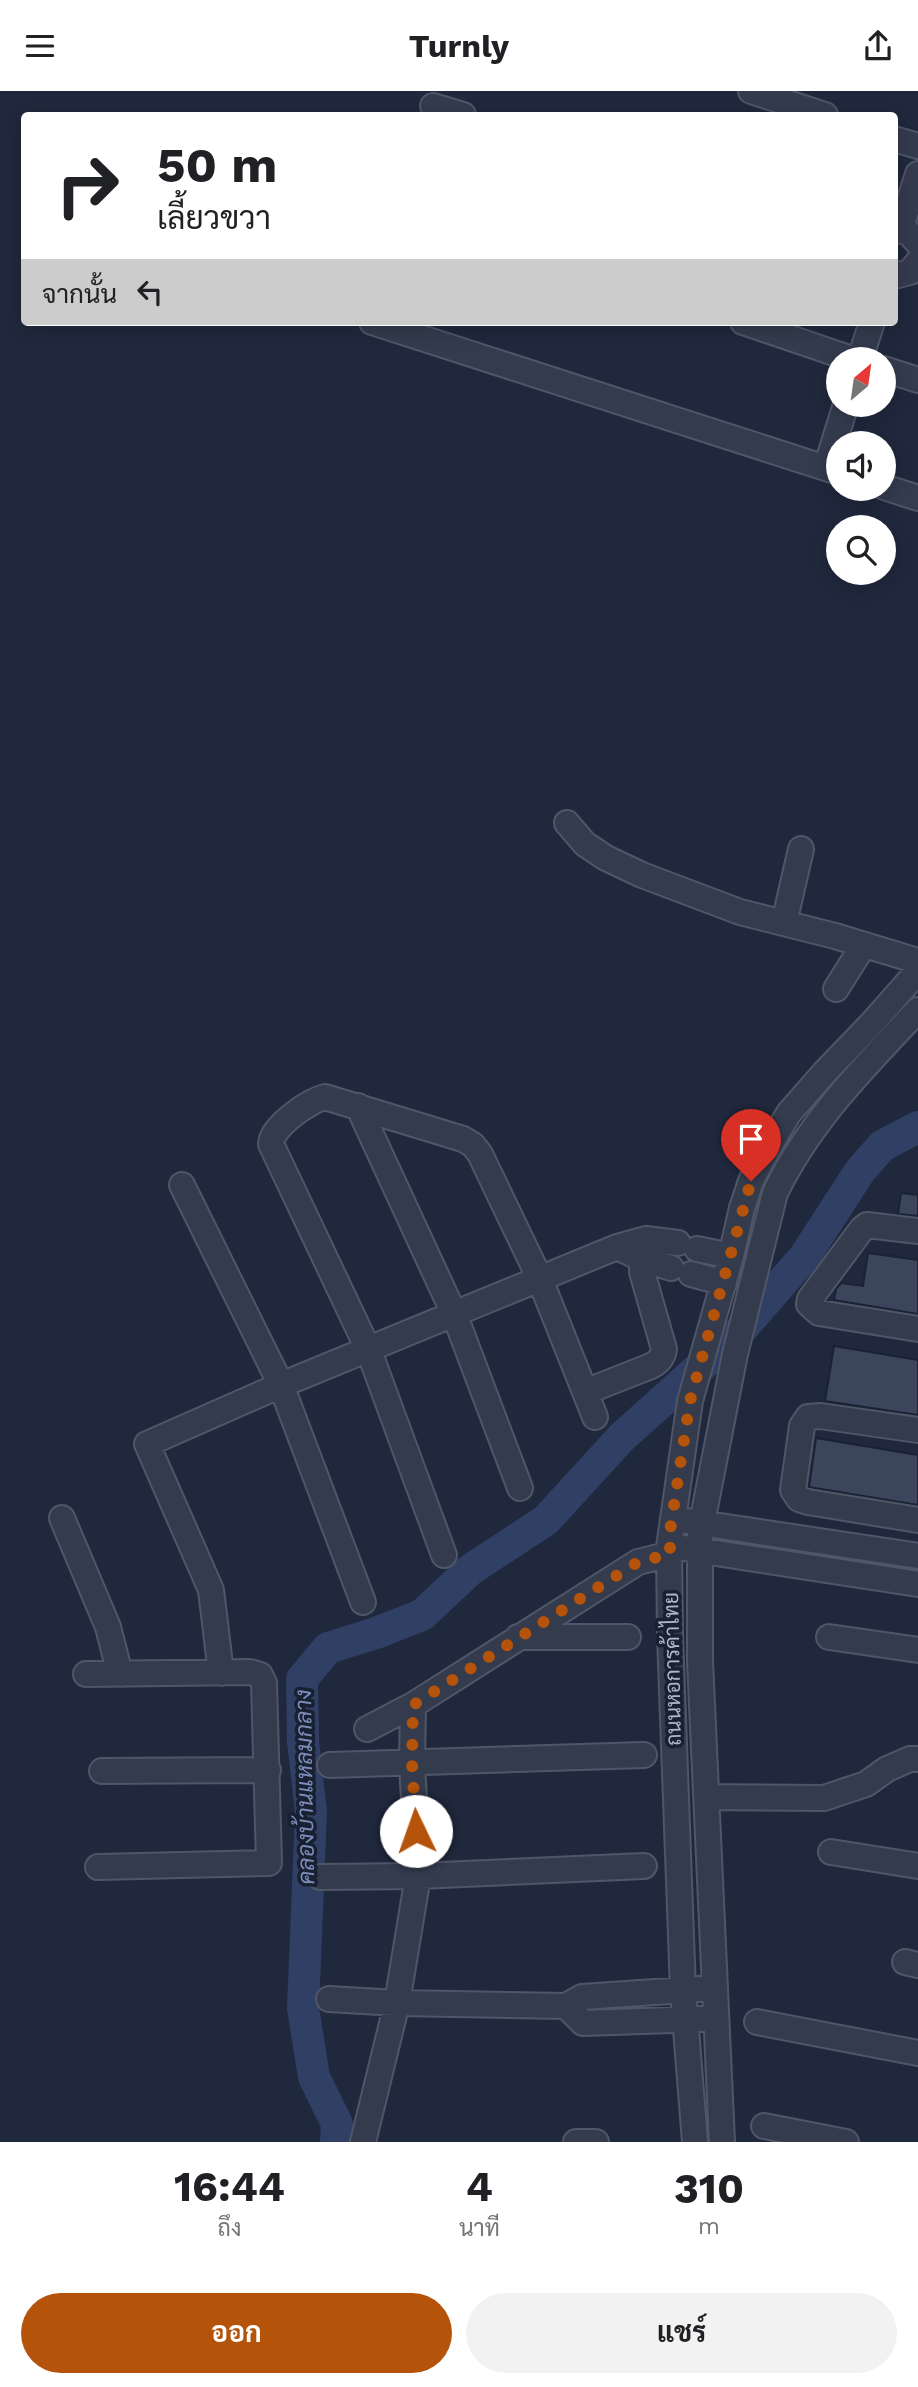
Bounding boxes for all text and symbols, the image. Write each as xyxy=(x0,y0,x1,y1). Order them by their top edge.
icon: menu xyxy=(21,27,59,65)
text: Turnly xyxy=(409,27,509,65)
icon: share xyxy=(859,27,897,65)
text: 50 m xyxy=(157,136,277,194)
icon: right xyxy=(42,140,133,231)
text: เลี้ยวขวา xyxy=(157,199,271,237)
icon: left xyxy=(131,273,169,311)
text: จากนั้น xyxy=(42,279,117,309)
north arrow xyxy=(826,347,896,417)
map controls xyxy=(826,347,896,585)
button: sound xyxy=(826,431,896,501)
button: search xyxy=(826,515,896,585)
pin xyxy=(721,1109,781,1181)
icon: arrive xyxy=(732,1120,770,1158)
street label: ถนนหอการค้าไทย xyxy=(658,1592,686,1746)
water label: คลองบ้านแหลมกลาง xyxy=(289,1689,320,1885)
position arrow xyxy=(379,1794,453,1868)
text: 16:44 xyxy=(174,2162,285,2211)
text: 4 xyxy=(466,2162,493,2211)
text: 310 xyxy=(674,2164,744,2213)
text: m xyxy=(698,2213,720,2240)
text: ถึง xyxy=(218,2215,241,2242)
text: นาที xyxy=(459,2215,500,2242)
button: ออก xyxy=(21,2293,452,2373)
button: แชร์ xyxy=(466,2293,897,2373)

